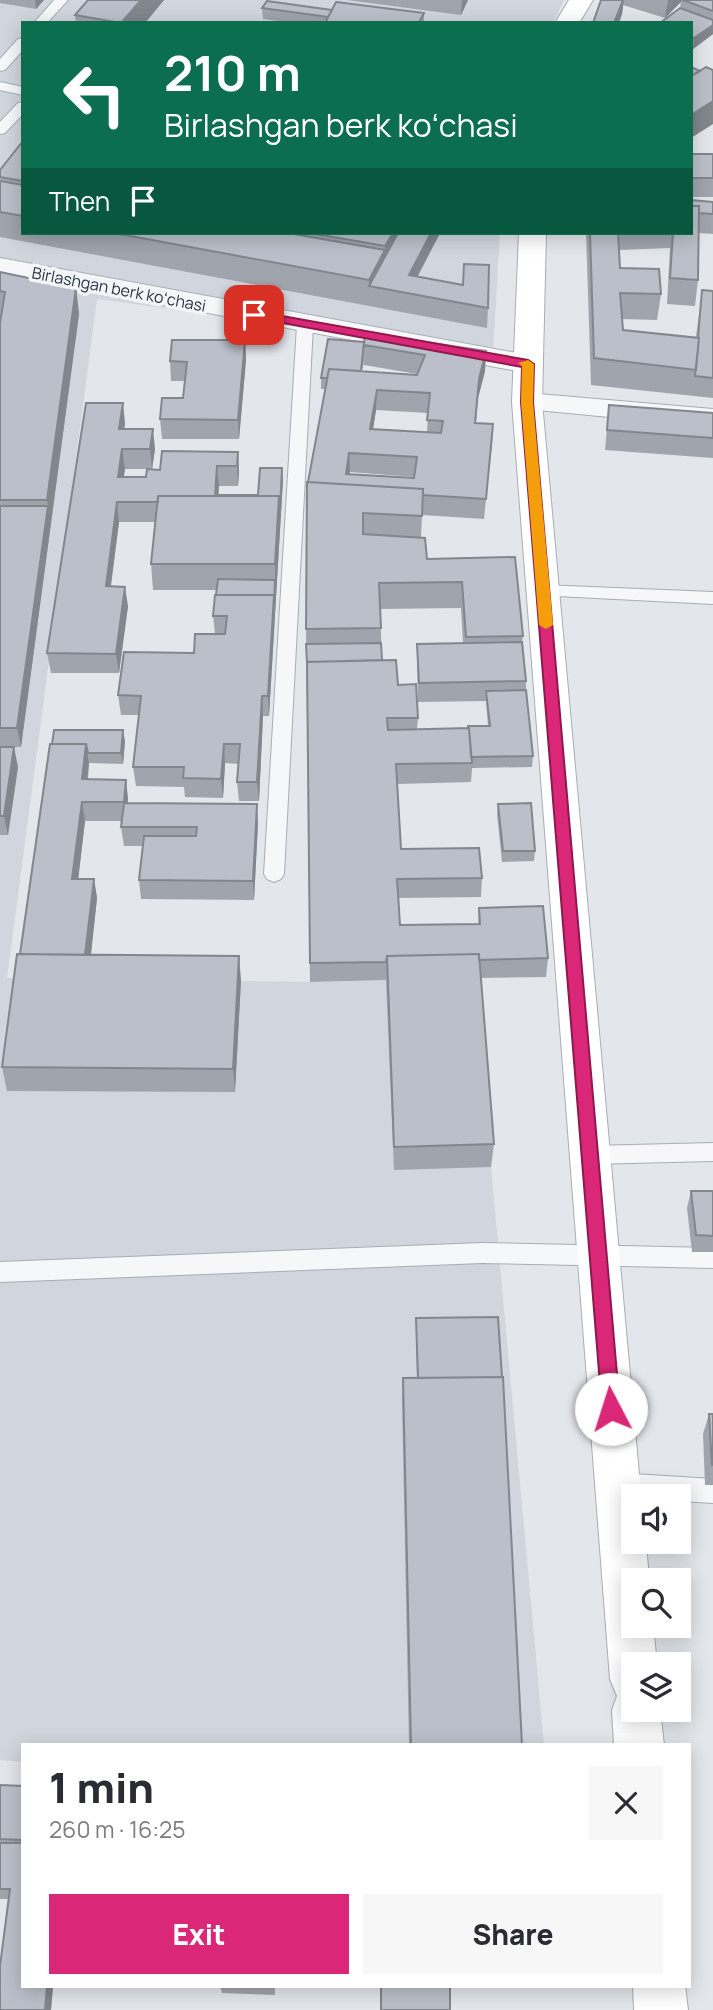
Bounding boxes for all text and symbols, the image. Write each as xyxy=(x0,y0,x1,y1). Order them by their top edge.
text: 210 m xyxy=(164,39,301,106)
icon: left xyxy=(49,49,140,140)
text: Birlashgan berk koʻchasi xyxy=(164,103,518,147)
icon: arrive xyxy=(124,182,162,220)
text: Then xyxy=(49,183,110,219)
street label: Birlashgan berk koʻchasi xyxy=(30,261,208,317)
pin xyxy=(224,285,284,345)
icon: arrive xyxy=(235,296,273,334)
position arrow xyxy=(574,1372,648,1446)
map controls xyxy=(621,1484,691,1722)
button: sound xyxy=(621,1484,691,1554)
button: search xyxy=(621,1568,691,1638)
button: layers xyxy=(621,1652,691,1722)
text: 1 min xyxy=(49,1758,154,1816)
button: close xyxy=(589,1766,663,1840)
text: 260 m · 16:25 xyxy=(49,1813,185,1845)
button: Exit xyxy=(49,1894,349,1974)
button: Share xyxy=(363,1894,663,1974)

